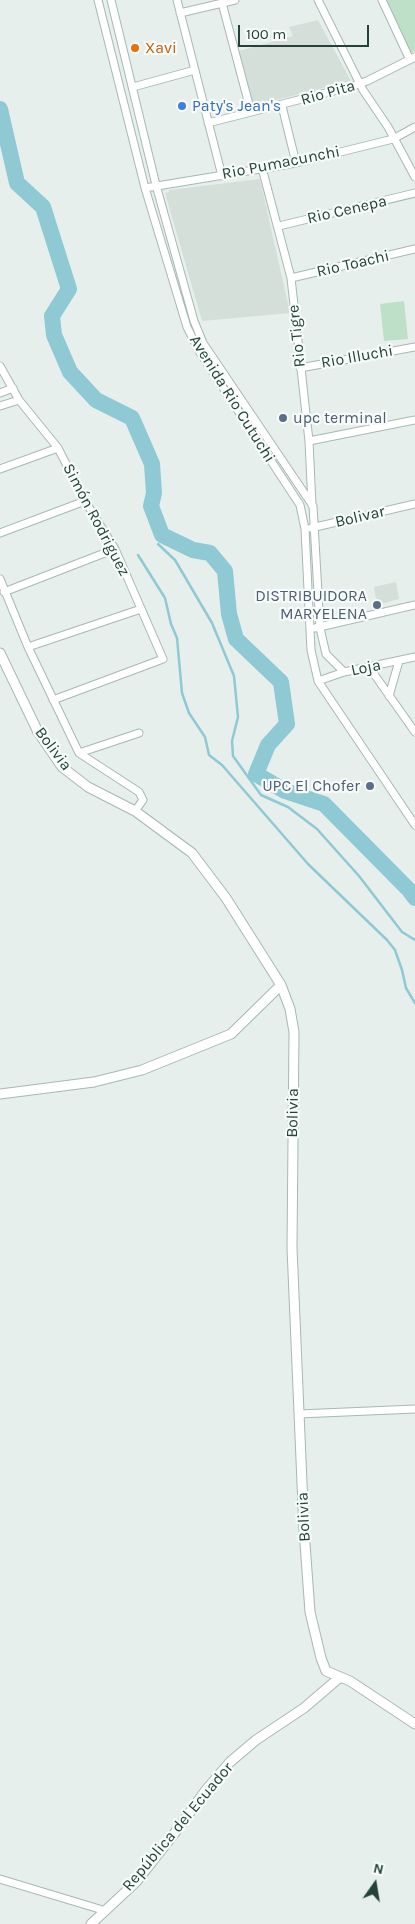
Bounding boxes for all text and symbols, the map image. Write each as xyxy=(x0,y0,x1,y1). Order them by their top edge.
scale bar xyxy=(240,15,371,47)
text: 100 m xyxy=(246,25,286,43)
place label: Xavi xyxy=(145,38,177,58)
marker: Xavi xyxy=(129,42,141,54)
street label: Rio Pita xyxy=(299,76,357,110)
place label: Paty's Jean's xyxy=(192,96,281,116)
marker: Paty's Jean's xyxy=(176,100,188,112)
street label: Rio Pumacunchi xyxy=(220,142,342,184)
street label: Rio Cenepa xyxy=(305,192,389,228)
street label: Rio Toachi xyxy=(315,246,391,282)
street label: Rio Tigre xyxy=(284,304,310,368)
street label: Avenida Rio Cutuchi xyxy=(185,332,279,466)
street label: Rio Illuchi xyxy=(319,341,395,373)
place label: upc terminal xyxy=(293,408,387,428)
marker: upc terminal xyxy=(277,412,289,424)
street label: Simón Rodriguez xyxy=(58,460,134,580)
street label: Bolivar xyxy=(333,502,387,532)
place label: DISTRIBUIDORA MARYELENA xyxy=(255,586,367,624)
marker: DISTRIBUIDORA MARYELENA xyxy=(371,599,383,611)
street label: Loja xyxy=(349,655,383,681)
street label: Bolivia xyxy=(30,723,76,775)
place label: UPC El Chofer xyxy=(262,776,360,796)
marker: UPC El Chofer xyxy=(364,780,376,792)
street label: Bolivia xyxy=(283,1088,303,1138)
street label: Bolivia xyxy=(293,1492,315,1542)
street label: República del Ecuador xyxy=(118,1759,238,1895)
north arrow xyxy=(350,1859,400,1909)
text: N xyxy=(372,1859,385,1878)

